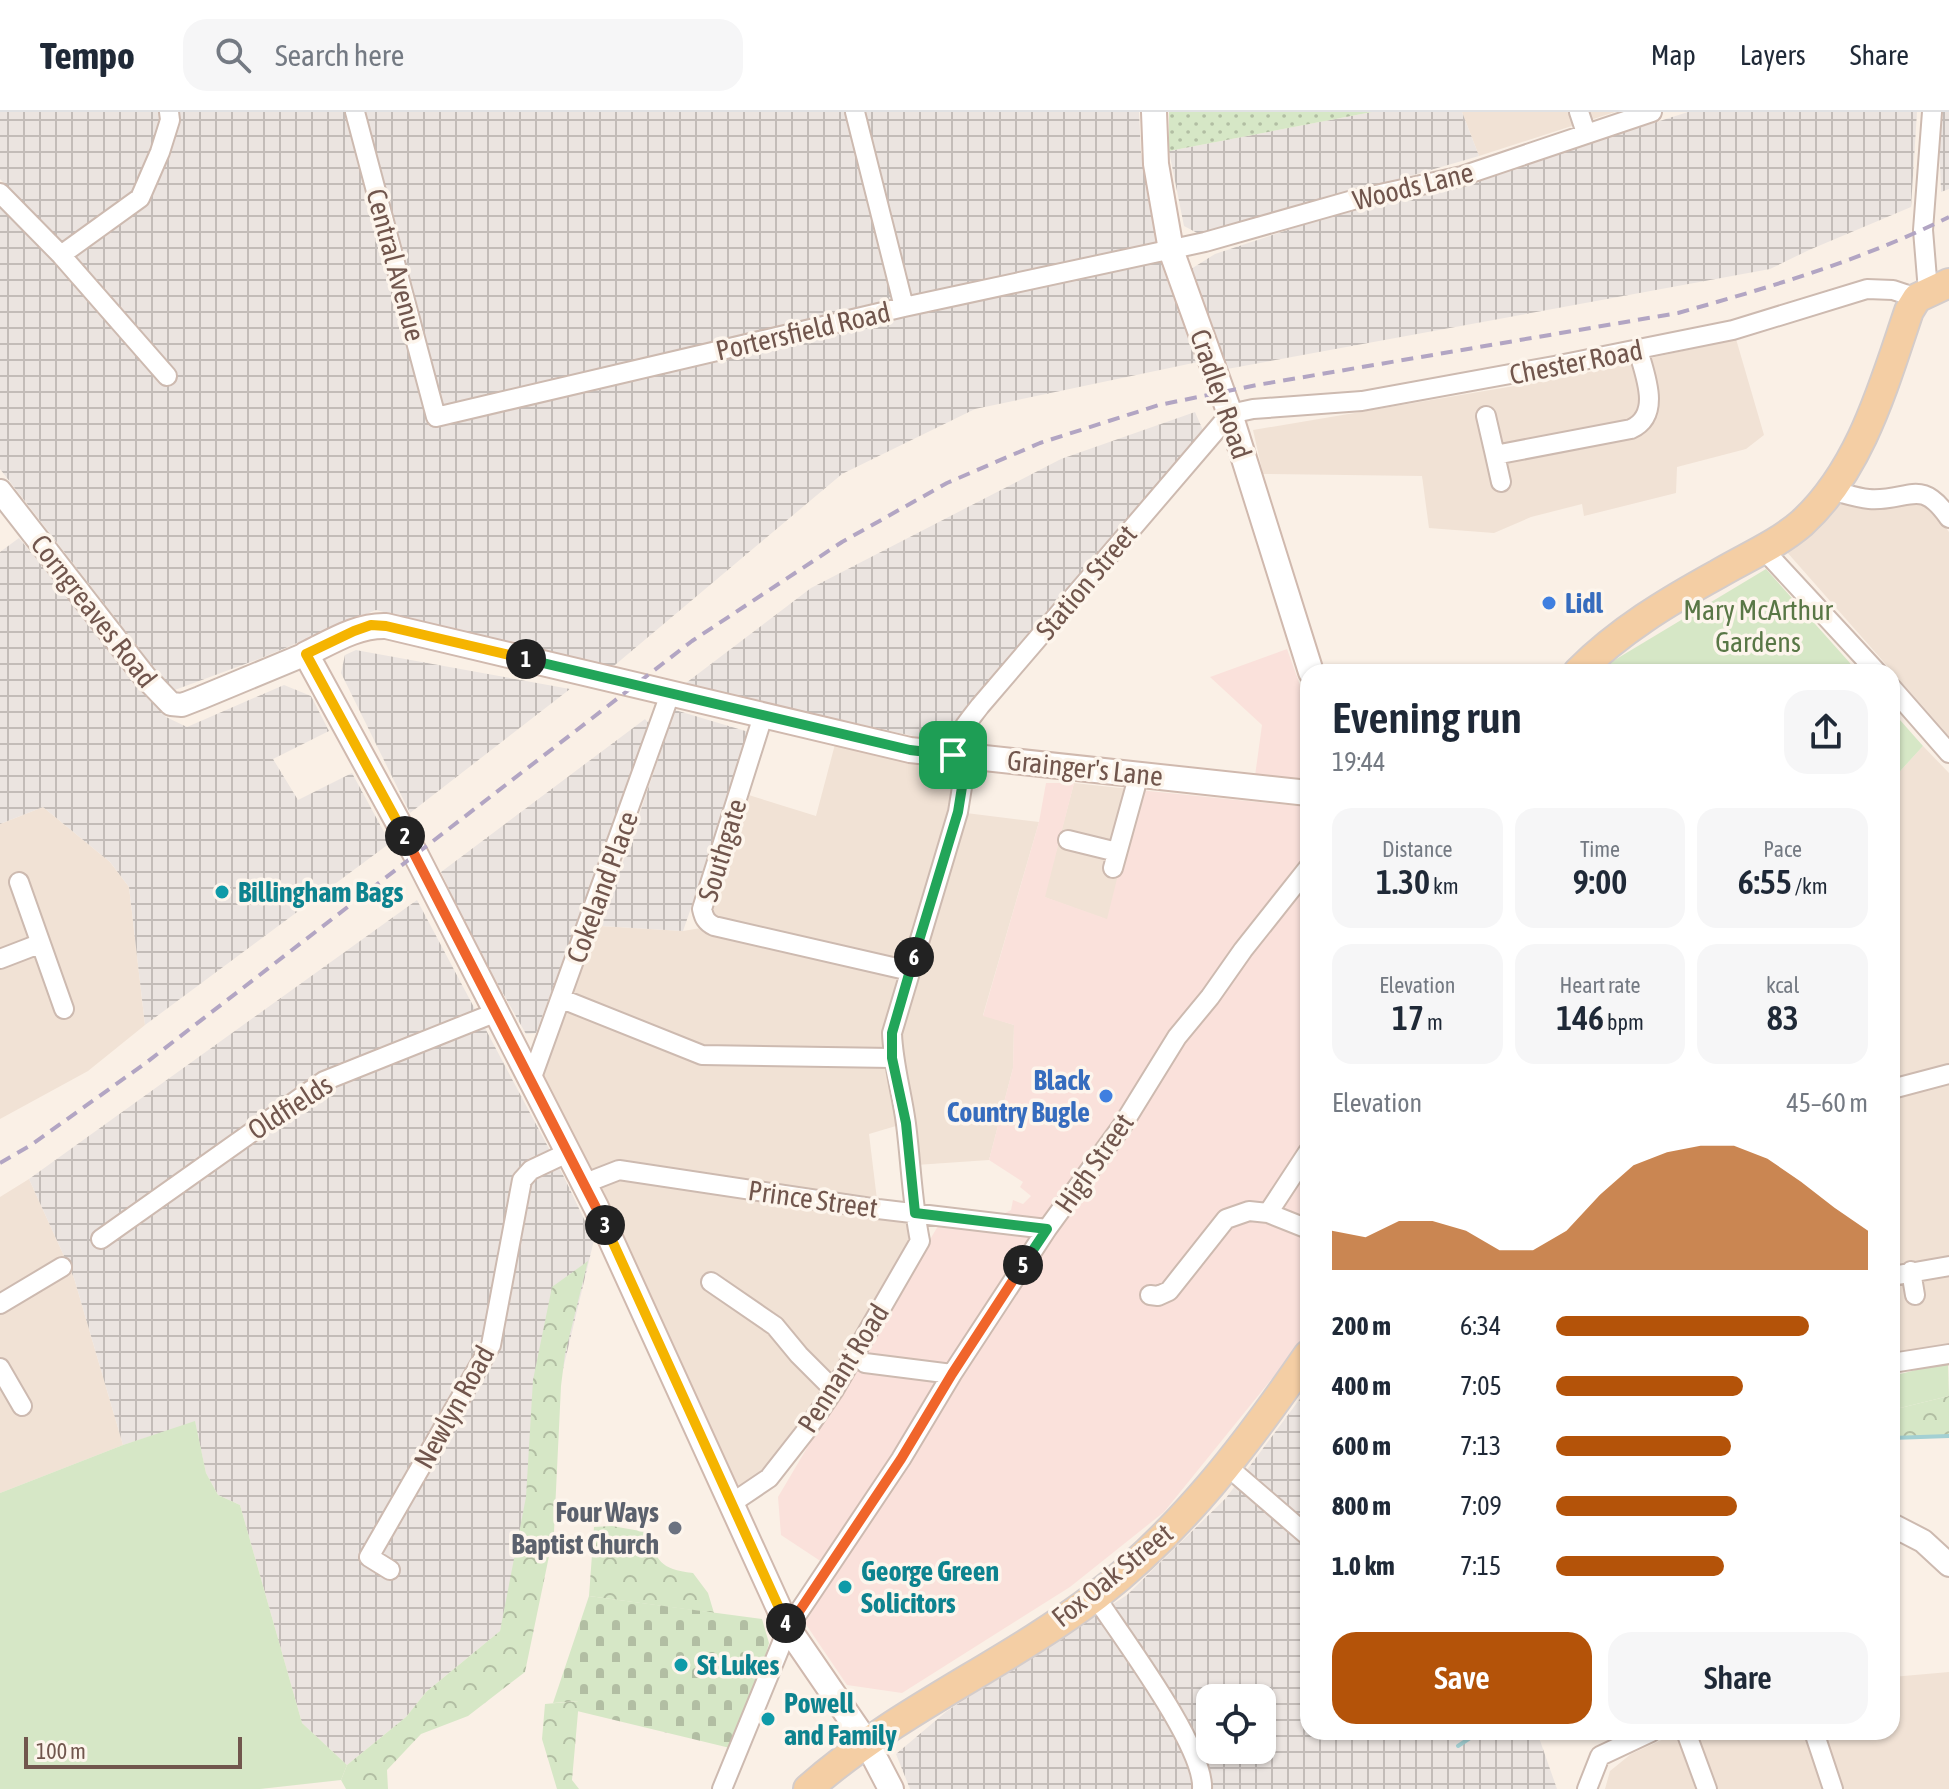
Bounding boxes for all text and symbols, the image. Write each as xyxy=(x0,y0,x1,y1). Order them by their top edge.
search box xyxy=(183,19,743,91)
icon: search xyxy=(211,33,255,77)
text: Tempo xyxy=(40,34,135,77)
text: Search here xyxy=(275,38,404,72)
text: Map xyxy=(1651,39,1696,71)
text: Layers xyxy=(1740,39,1806,71)
text: Share xyxy=(1850,39,1909,71)
street label: Woods Lane xyxy=(1349,156,1477,216)
street label: Central Avenue xyxy=(360,185,432,345)
street label: Portersfield Road xyxy=(713,295,893,367)
street label: Cradley Road xyxy=(1184,325,1258,463)
street label: Chester Road xyxy=(1507,333,1645,391)
street label: Station Street xyxy=(1029,518,1143,646)
street label: Corngreaves Road xyxy=(25,528,163,694)
place label: Lidl xyxy=(1565,587,1604,619)
marker: Lidl xyxy=(1540,594,1558,612)
park label: Mary McArthur Gardens xyxy=(1683,594,1834,658)
pin: 1 xyxy=(506,639,546,679)
text: 1 xyxy=(521,646,531,672)
button: share xyxy=(1784,690,1868,774)
text: Evening run xyxy=(1332,692,1522,742)
pin xyxy=(919,721,987,789)
icon: arrive xyxy=(931,733,975,777)
street label: Grainger's Lane xyxy=(1006,744,1164,792)
text: 19:44 xyxy=(1332,747,1386,777)
street label: Southgate xyxy=(691,795,753,905)
street label: Cokeland Place xyxy=(560,807,644,967)
pin: 2 xyxy=(385,816,425,856)
text: 2 xyxy=(400,823,410,849)
text: Distance xyxy=(1382,836,1453,862)
text: Time xyxy=(1580,836,1620,862)
text: Pace xyxy=(1763,836,1802,862)
text: 1.30 xyxy=(1376,862,1430,901)
text: 9:00 xyxy=(1573,862,1627,901)
text: 6:55 xyxy=(1738,862,1792,901)
text: km xyxy=(1430,873,1459,899)
text: /km xyxy=(1792,873,1828,899)
place label: Billingham Bags xyxy=(238,876,404,908)
marker: Billingham Bags xyxy=(213,883,231,901)
pin: 6 xyxy=(894,937,934,977)
text: 6 xyxy=(909,944,919,970)
text: Elevation xyxy=(1379,972,1455,998)
text: Heart rate xyxy=(1559,972,1641,998)
text: kcal xyxy=(1766,972,1799,998)
text: 17 xyxy=(1392,998,1424,1037)
text: 146 xyxy=(1556,998,1604,1037)
text: 83 xyxy=(1767,998,1799,1037)
text: m xyxy=(1424,1009,1443,1035)
text: bpm xyxy=(1604,1009,1644,1035)
place label: Black Country Bugle xyxy=(947,1064,1091,1128)
street label: Oldfields xyxy=(242,1068,338,1146)
marker: Black Country Bugle xyxy=(1097,1087,1115,1105)
text: Elevation xyxy=(1332,1088,1422,1118)
text: 45–60 m xyxy=(1786,1088,1868,1118)
street label: High Street xyxy=(1048,1107,1140,1219)
street label: Prince Street xyxy=(746,1174,880,1224)
pin: 3 xyxy=(585,1205,625,1245)
text: 3 xyxy=(600,1212,610,1238)
pin: 5 xyxy=(1003,1245,1043,1285)
text: 5 xyxy=(1018,1252,1028,1278)
street label: Pennant Road xyxy=(791,1298,895,1438)
text: 200 m xyxy=(1332,1311,1391,1341)
text: 6:34 xyxy=(1460,1311,1501,1341)
street label: Newlyn Road xyxy=(407,1340,501,1474)
text: 400 m xyxy=(1332,1371,1391,1401)
text: 7:05 xyxy=(1460,1371,1502,1401)
text: 600 m xyxy=(1332,1431,1391,1461)
text: 7:13 xyxy=(1460,1431,1501,1461)
text: 800 m xyxy=(1332,1491,1391,1521)
text: 7:09 xyxy=(1460,1491,1502,1521)
place label: Four Ways Baptist Church xyxy=(511,1496,659,1560)
street label: Fox Oak Street xyxy=(1045,1517,1179,1633)
marker: Four Ways Baptist Church xyxy=(666,1519,684,1537)
text: 1.0 km xyxy=(1332,1551,1395,1581)
text: 7:15 xyxy=(1460,1551,1501,1581)
place label: George Green Solicitors xyxy=(861,1555,999,1619)
marker: George Green Solicitors xyxy=(836,1578,854,1596)
pin: 4 xyxy=(766,1603,806,1643)
text: 4 xyxy=(781,1610,791,1636)
button: Save xyxy=(1332,1632,1592,1724)
button: Share xyxy=(1608,1632,1868,1724)
place label: St Lukes xyxy=(697,1649,779,1681)
marker: St Lukes xyxy=(672,1656,690,1674)
map controls xyxy=(1196,1684,1276,1764)
button: locate xyxy=(1196,1684,1276,1764)
place label: Powell and Family xyxy=(784,1687,897,1751)
marker: Powell and Family xyxy=(759,1710,777,1728)
scale bar xyxy=(24,1733,242,1769)
text: 100 m xyxy=(36,1738,86,1764)

